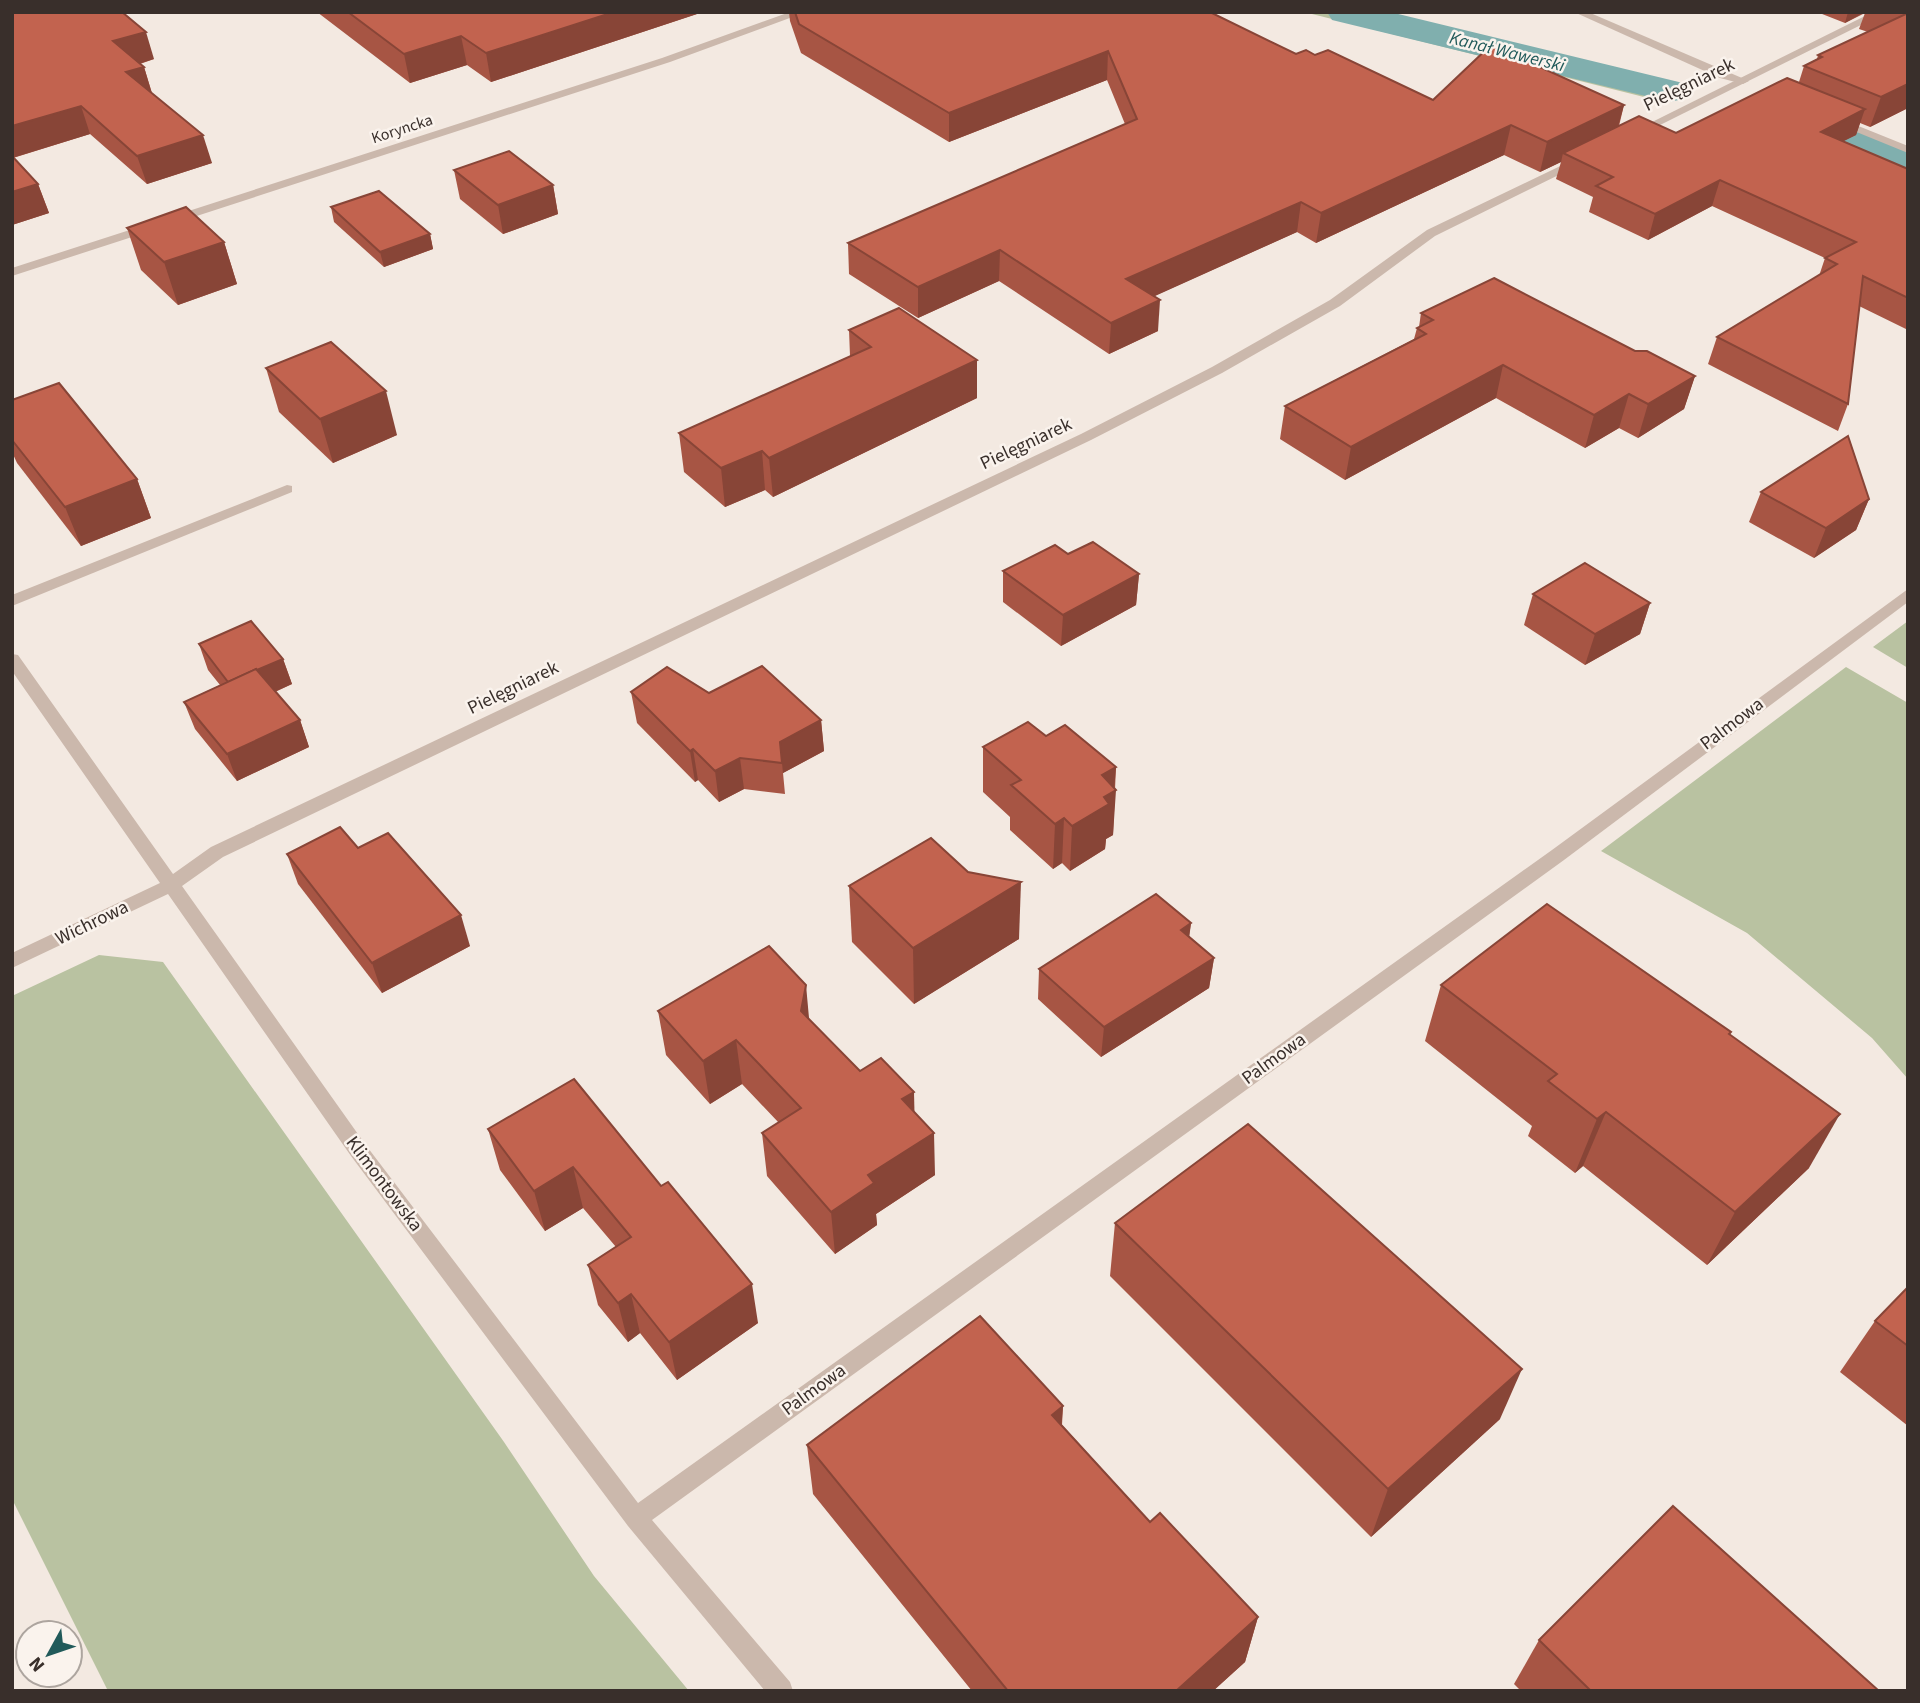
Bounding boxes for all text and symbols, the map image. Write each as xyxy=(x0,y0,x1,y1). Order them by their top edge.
water label: Kanał Wawerski xyxy=(1447,26,1568,79)
street label: Pielęgniarek xyxy=(1639,51,1740,119)
street label: Koryncka xyxy=(369,109,435,149)
street label: Pielęgniarek xyxy=(976,411,1077,477)
street label: Pielęgniarek xyxy=(463,654,564,722)
street label: Palmowa xyxy=(1695,691,1769,757)
street label: Wichrowa xyxy=(51,894,133,952)
street label: Palmowa xyxy=(1236,1027,1312,1091)
street label: Klimontowska xyxy=(339,1130,429,1238)
street label: Palmowa xyxy=(776,1358,852,1422)
north arrow xyxy=(14,1619,84,1689)
text: N xyxy=(23,1650,52,1677)

